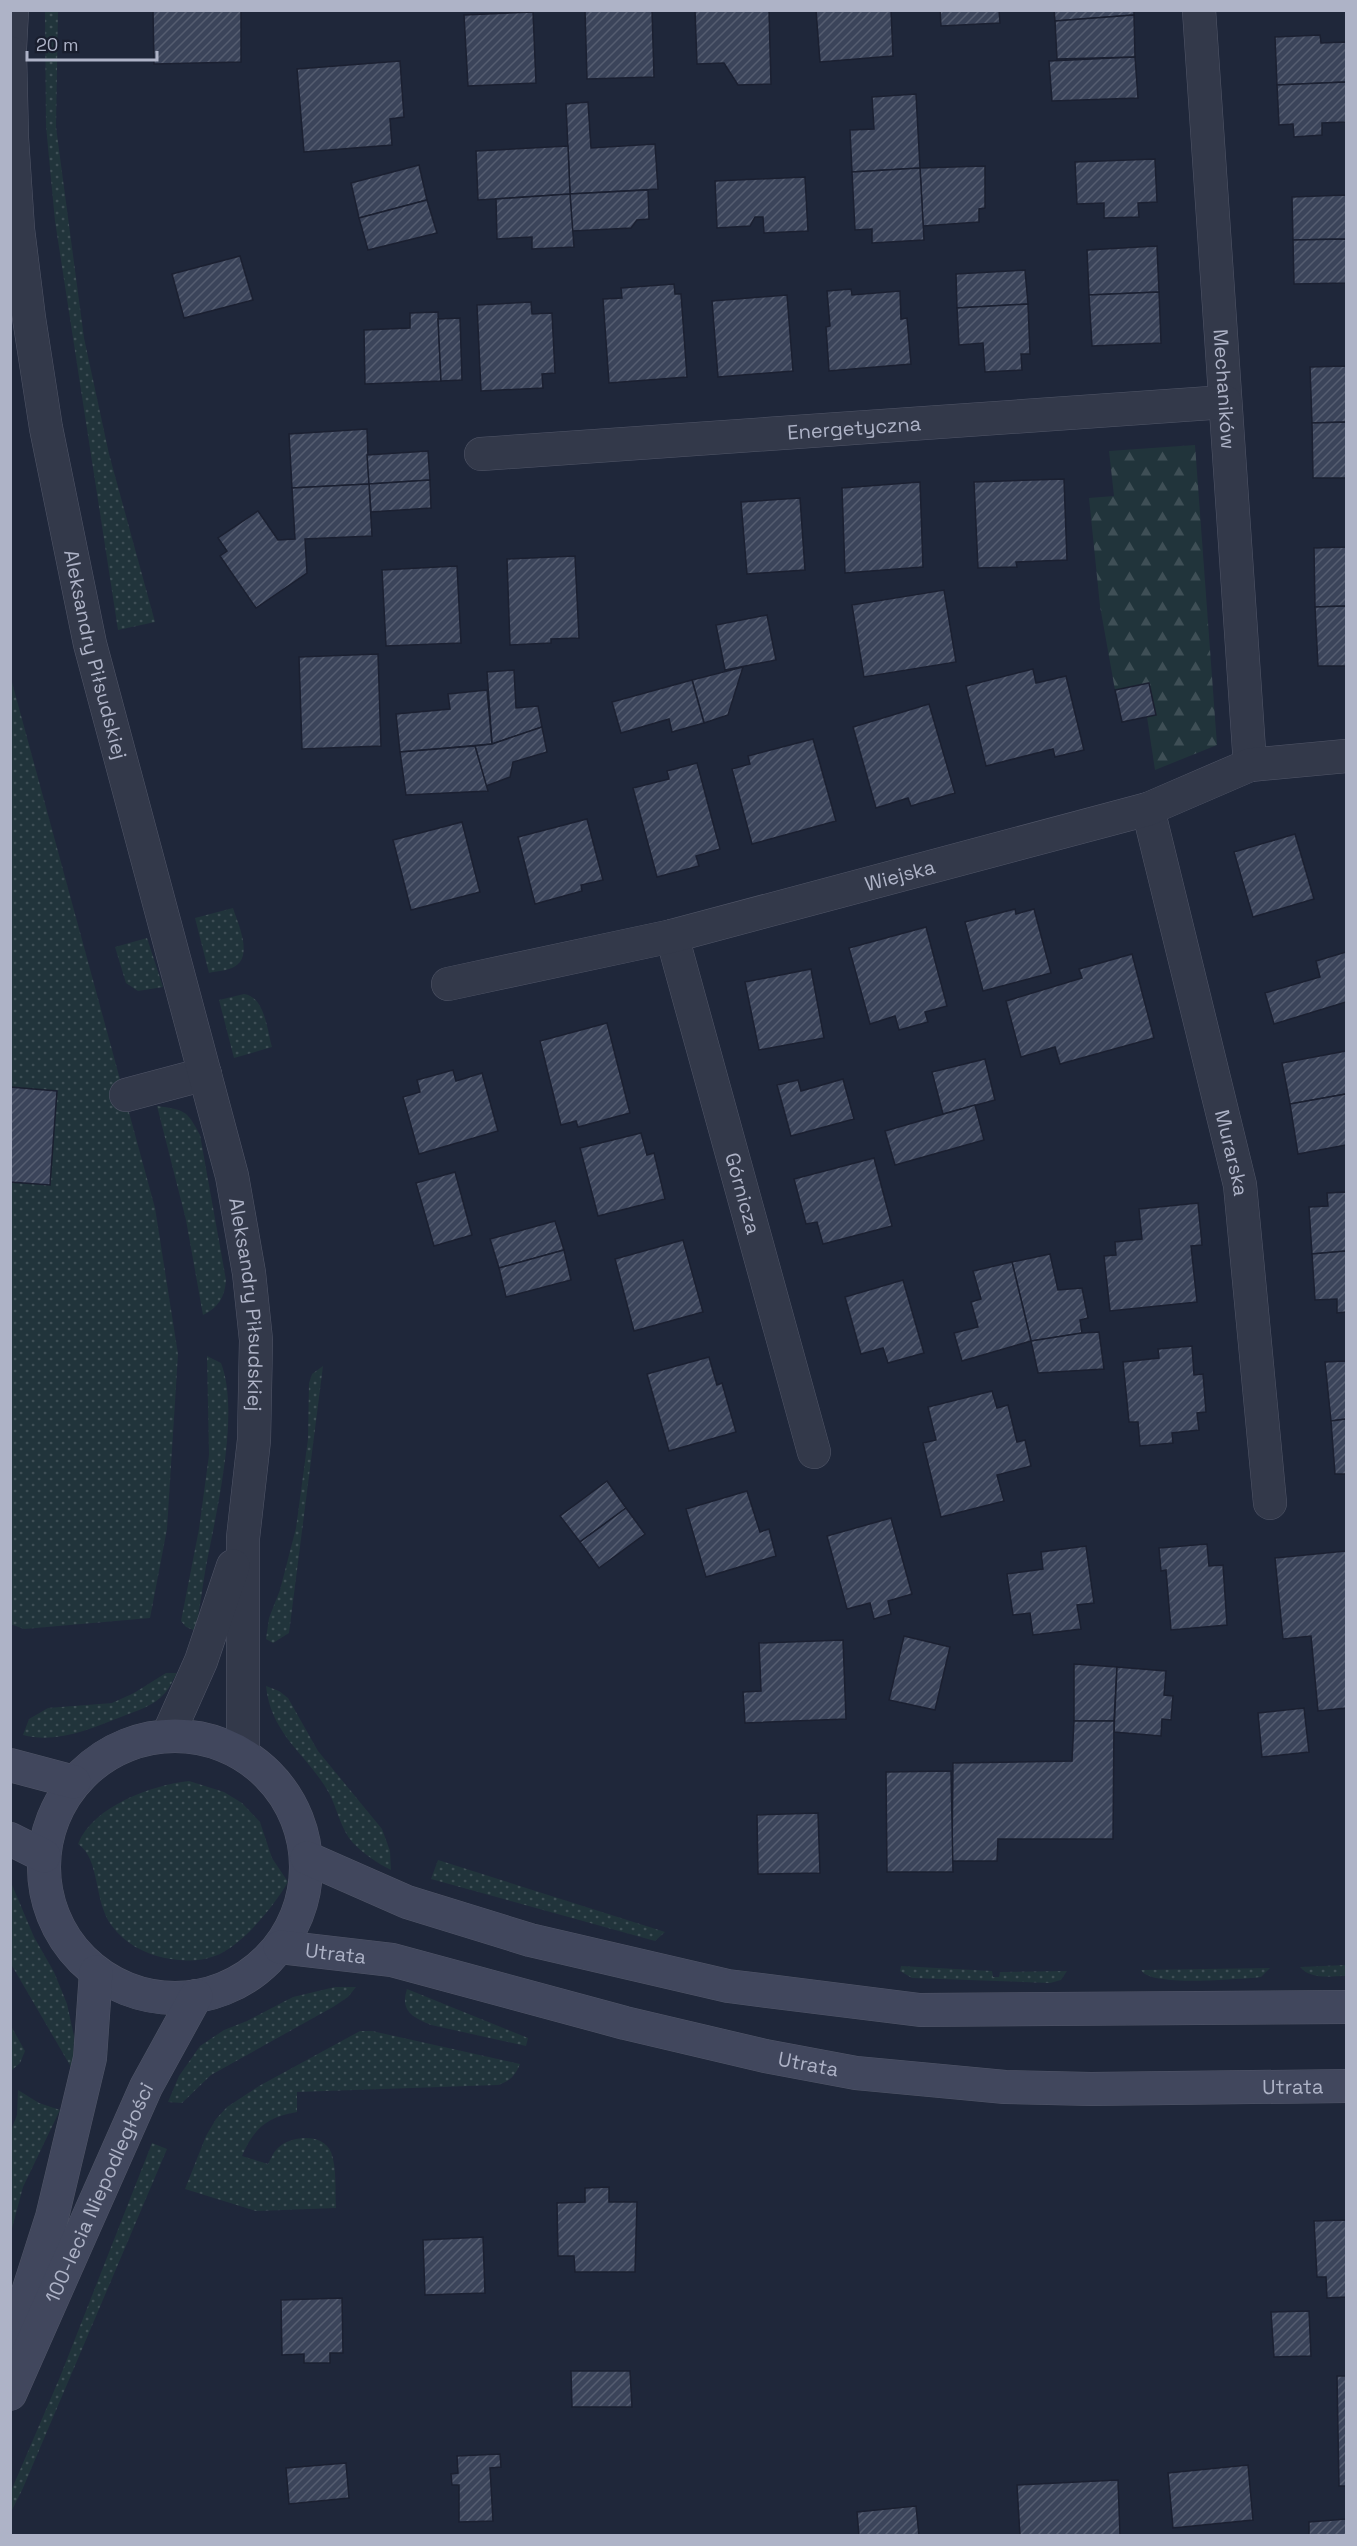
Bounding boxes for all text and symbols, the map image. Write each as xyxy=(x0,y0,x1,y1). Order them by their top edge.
scale bar xyxy=(27,24,158,62)
text: 20 m xyxy=(36,33,79,56)
street label: Mechaników xyxy=(1208,328,1242,450)
street label: Energetyczna xyxy=(786,410,922,446)
street label: Aleksandry Piłsudskiej xyxy=(58,547,133,762)
street label: Wiejska xyxy=(862,853,938,897)
street label: Murarska xyxy=(1209,1107,1254,1197)
street label: Górnicza xyxy=(719,1150,766,1237)
street label: Aleksandry Piłsudskiej xyxy=(223,1196,269,1412)
street label: Utrata xyxy=(304,1937,368,1970)
street label: Utrata xyxy=(776,2046,841,2082)
street label: Utrata xyxy=(1262,2073,1324,2100)
street label: 100-lecia Niepodległości xyxy=(39,2078,159,2307)

